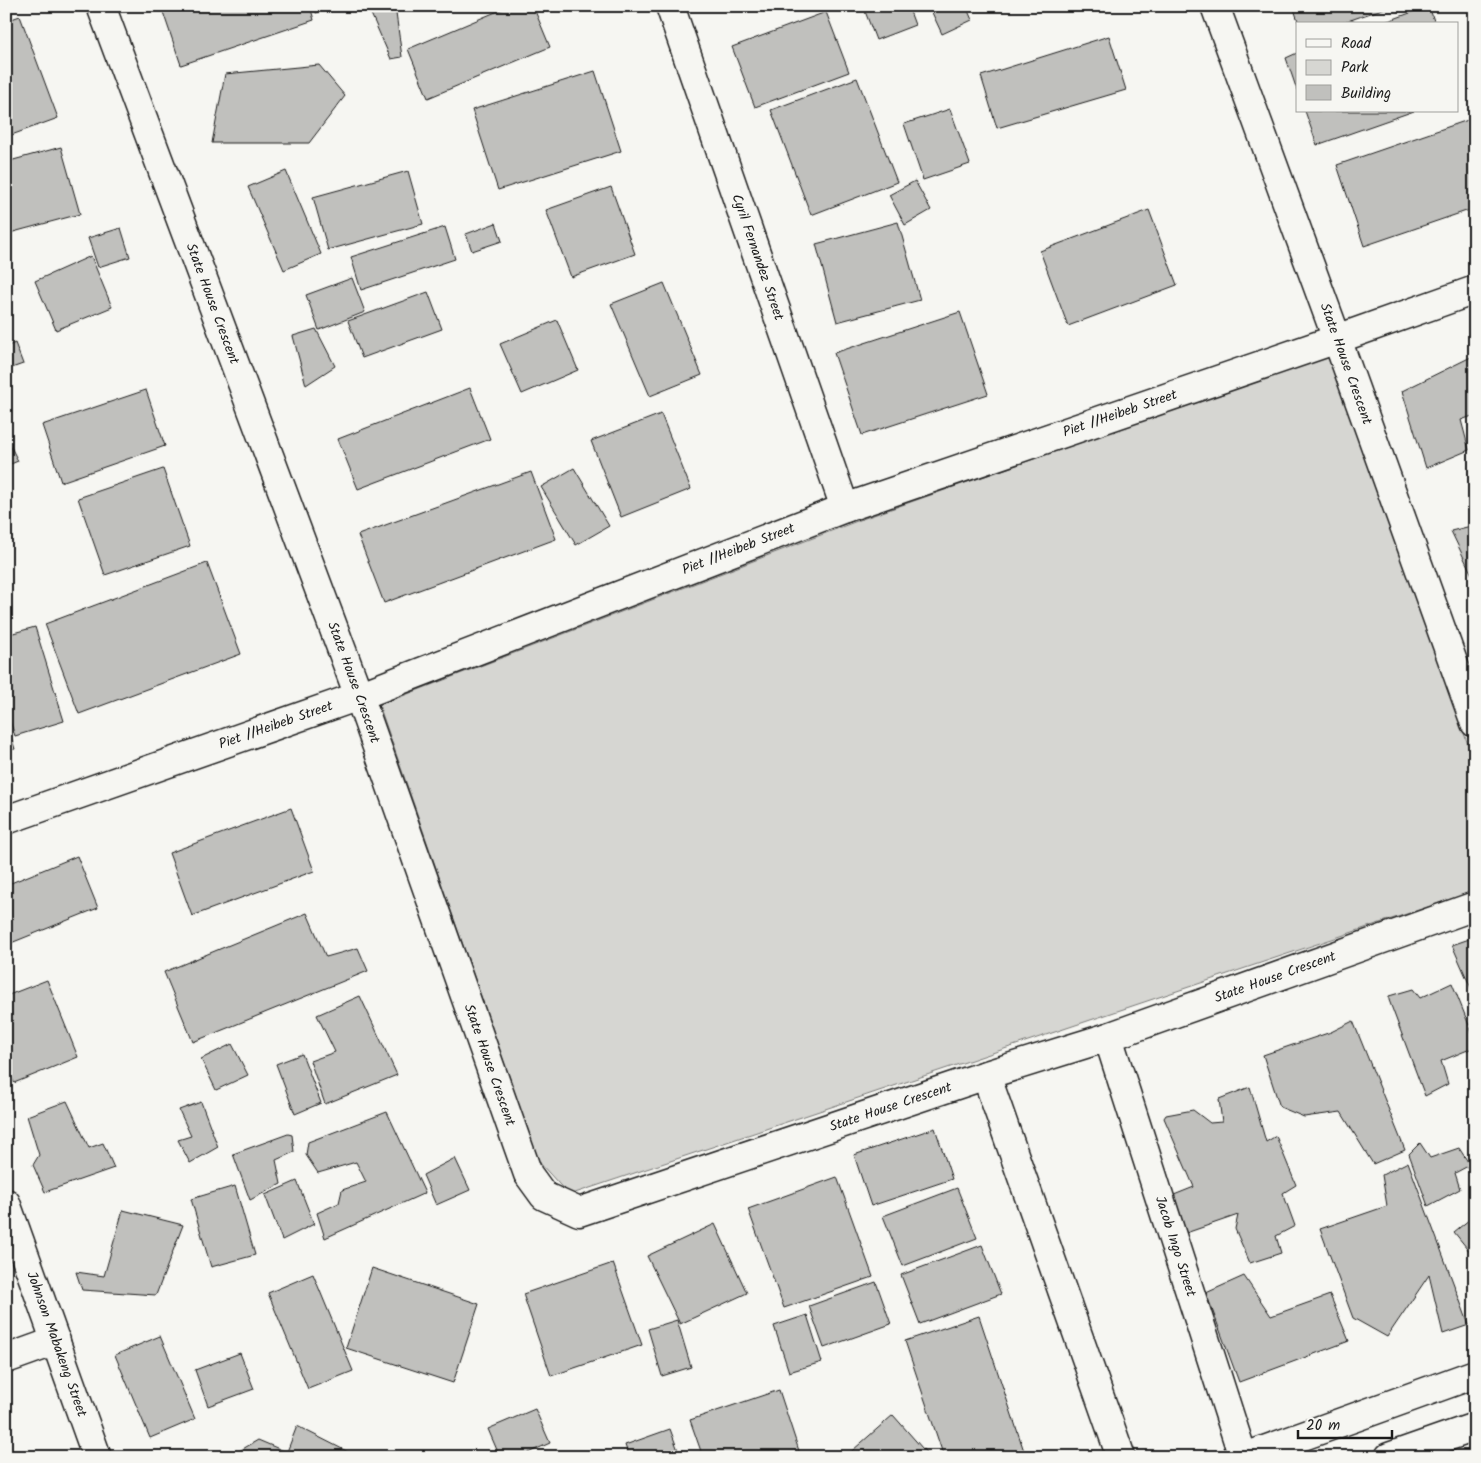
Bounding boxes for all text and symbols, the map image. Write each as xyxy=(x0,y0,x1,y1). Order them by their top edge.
legend xyxy=(1296,22,1458,112)
text: Road xyxy=(1341,32,1372,56)
text: Park xyxy=(1341,56,1369,80)
text: Building xyxy=(1341,82,1391,106)
street label: Cyril Fernandez Street xyxy=(725,191,790,324)
street label: State House Crescent xyxy=(180,240,245,368)
street label: State House Crescent xyxy=(1314,300,1378,428)
street label: Piet //Heibeb Street xyxy=(1060,384,1181,443)
street label: Piet //Heibeb Street xyxy=(679,517,799,581)
street label: State House Crescent xyxy=(321,619,386,747)
street label: Piet //Heibeb Street xyxy=(216,695,336,755)
street label: State House Crescent xyxy=(1211,945,1340,1009)
street label: State House Crescent xyxy=(458,1001,521,1129)
street label: State House Crescent xyxy=(826,1076,955,1138)
street label: Jacob Ingo Street xyxy=(1149,1193,1202,1300)
street label: Johnson Mabakeng Street xyxy=(20,1268,93,1421)
scale bar xyxy=(1298,1408,1392,1440)
text: 20 m xyxy=(1306,1414,1340,1438)

